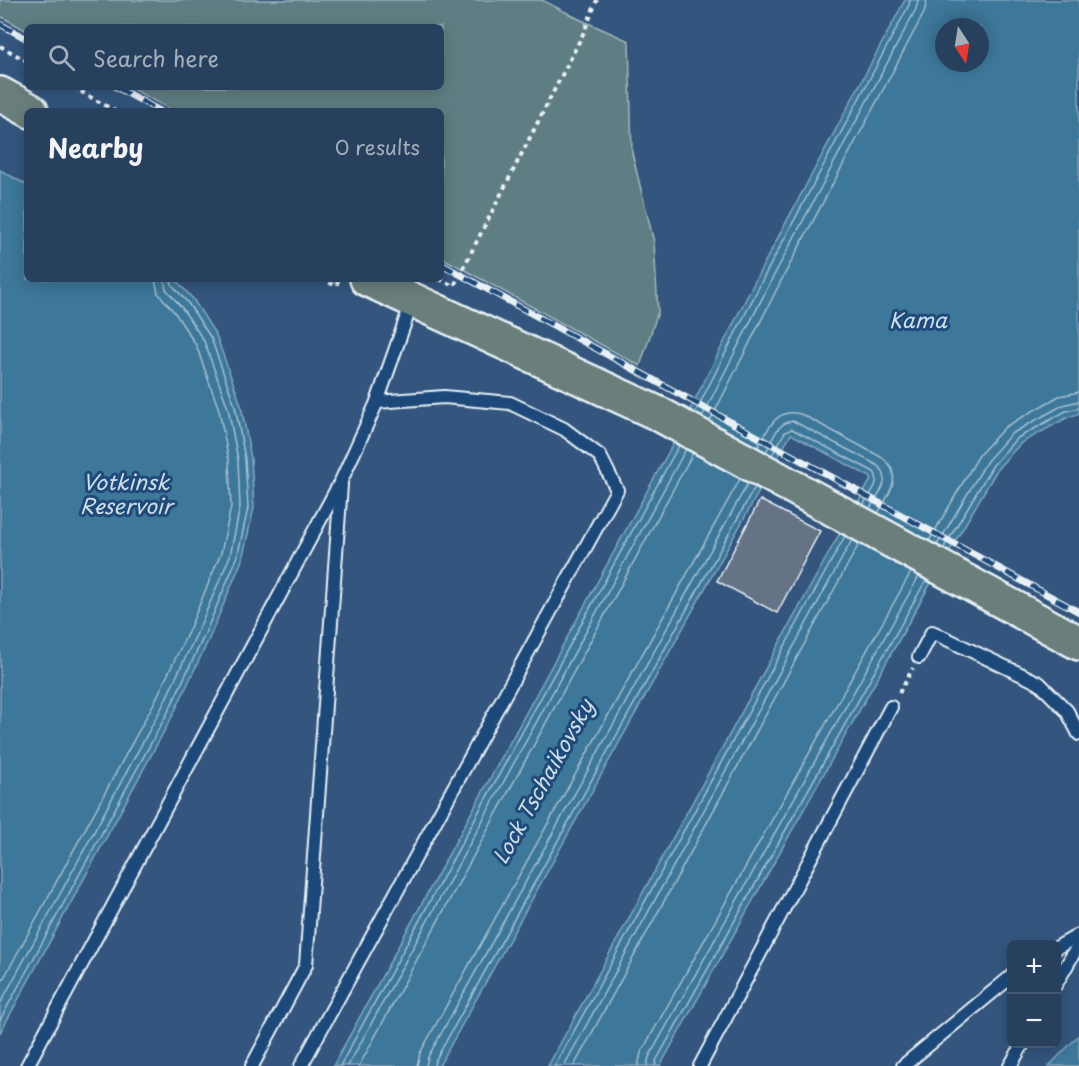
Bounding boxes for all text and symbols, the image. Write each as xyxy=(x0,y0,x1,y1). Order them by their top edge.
north arrow xyxy=(935,18,989,72)
search box xyxy=(24,24,444,90)
icon: search xyxy=(45,41,78,74)
text: Search here xyxy=(93,41,219,74)
text: Nearby xyxy=(48,128,143,167)
text: 0 results xyxy=(335,132,420,162)
water label: Kama xyxy=(889,303,948,335)
water label: Votkinsk Reservoir xyxy=(80,465,176,521)
water label: Lock Tschaikovsky xyxy=(483,692,601,869)
map controls xyxy=(1007,940,1061,1048)
button: + xyxy=(1007,940,1061,994)
button: − xyxy=(1007,994,1061,1048)

